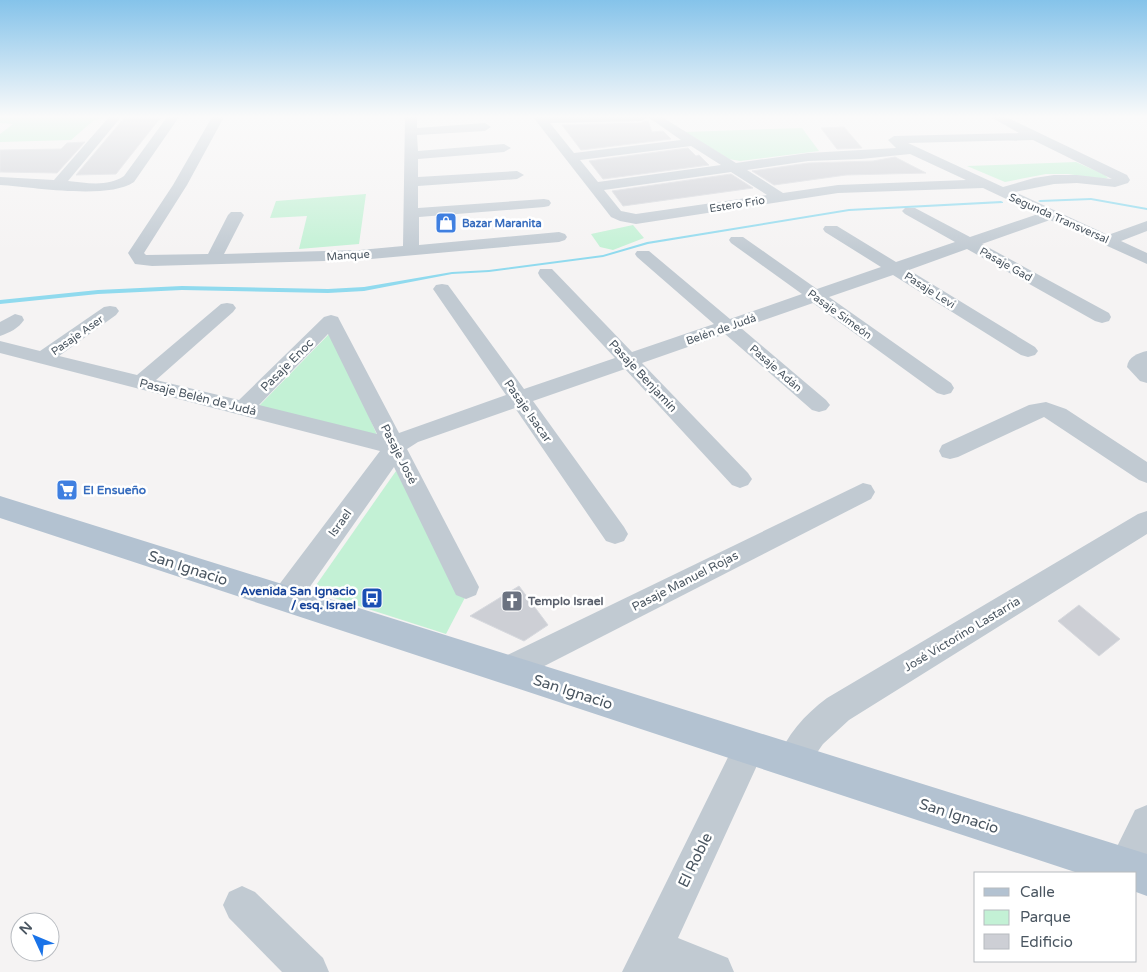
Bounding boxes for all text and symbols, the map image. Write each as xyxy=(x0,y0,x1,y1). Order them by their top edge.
street label: Segunda Transversal xyxy=(1007,191,1111,246)
street label: Estero Frio xyxy=(708,194,766,215)
shop icon: Bazar Maranita xyxy=(434,211,458,235)
place label: Bazar Maranita xyxy=(462,217,542,230)
street label: Pasaje Gad xyxy=(977,245,1034,284)
street label: Manque xyxy=(326,248,370,263)
street label: Pasaje Levi xyxy=(902,270,958,311)
street label: Pasaje Simeón xyxy=(805,287,874,342)
street label: Belén de Judá xyxy=(684,311,758,348)
street label: Pasaje Aser xyxy=(49,312,106,358)
street label: Pasaje Enoc xyxy=(258,336,316,394)
street label: Pasaje Benjamín xyxy=(606,337,680,415)
street label: Pasaje Adán xyxy=(747,342,804,394)
street label: Pasaje Belén de Judá xyxy=(138,376,258,418)
street label: Pasaje Isacar xyxy=(501,377,555,445)
street label: Pasaje José xyxy=(378,422,420,486)
supermarket icon: El Ensueño xyxy=(55,478,79,502)
place label: El Ensueño xyxy=(83,483,146,497)
street label: Israel xyxy=(325,507,355,539)
street label: San Ignacio xyxy=(146,547,230,589)
street label: Pasaje Manuel Rojas xyxy=(630,548,741,614)
place label: Avenida San Ignacio / esq. Israel xyxy=(241,584,356,613)
bus stop icon: Avenida San Ignacio / esq. Israel xyxy=(360,586,384,610)
church icon: Templo Israel xyxy=(500,589,524,613)
place label: Templo Israel xyxy=(527,594,604,609)
street label: José Victorino Lastarria xyxy=(901,594,1023,674)
street label: San Ignacio xyxy=(531,671,615,713)
street label: San Ignacio xyxy=(917,795,1001,837)
street label: El Roble xyxy=(674,830,716,890)
legend xyxy=(974,872,1137,962)
text: Calle xyxy=(1020,883,1055,901)
text: Parque xyxy=(1020,908,1071,926)
north arrow xyxy=(10,912,60,962)
text: N xyxy=(16,918,36,938)
text: Edificio xyxy=(1020,933,1073,951)

